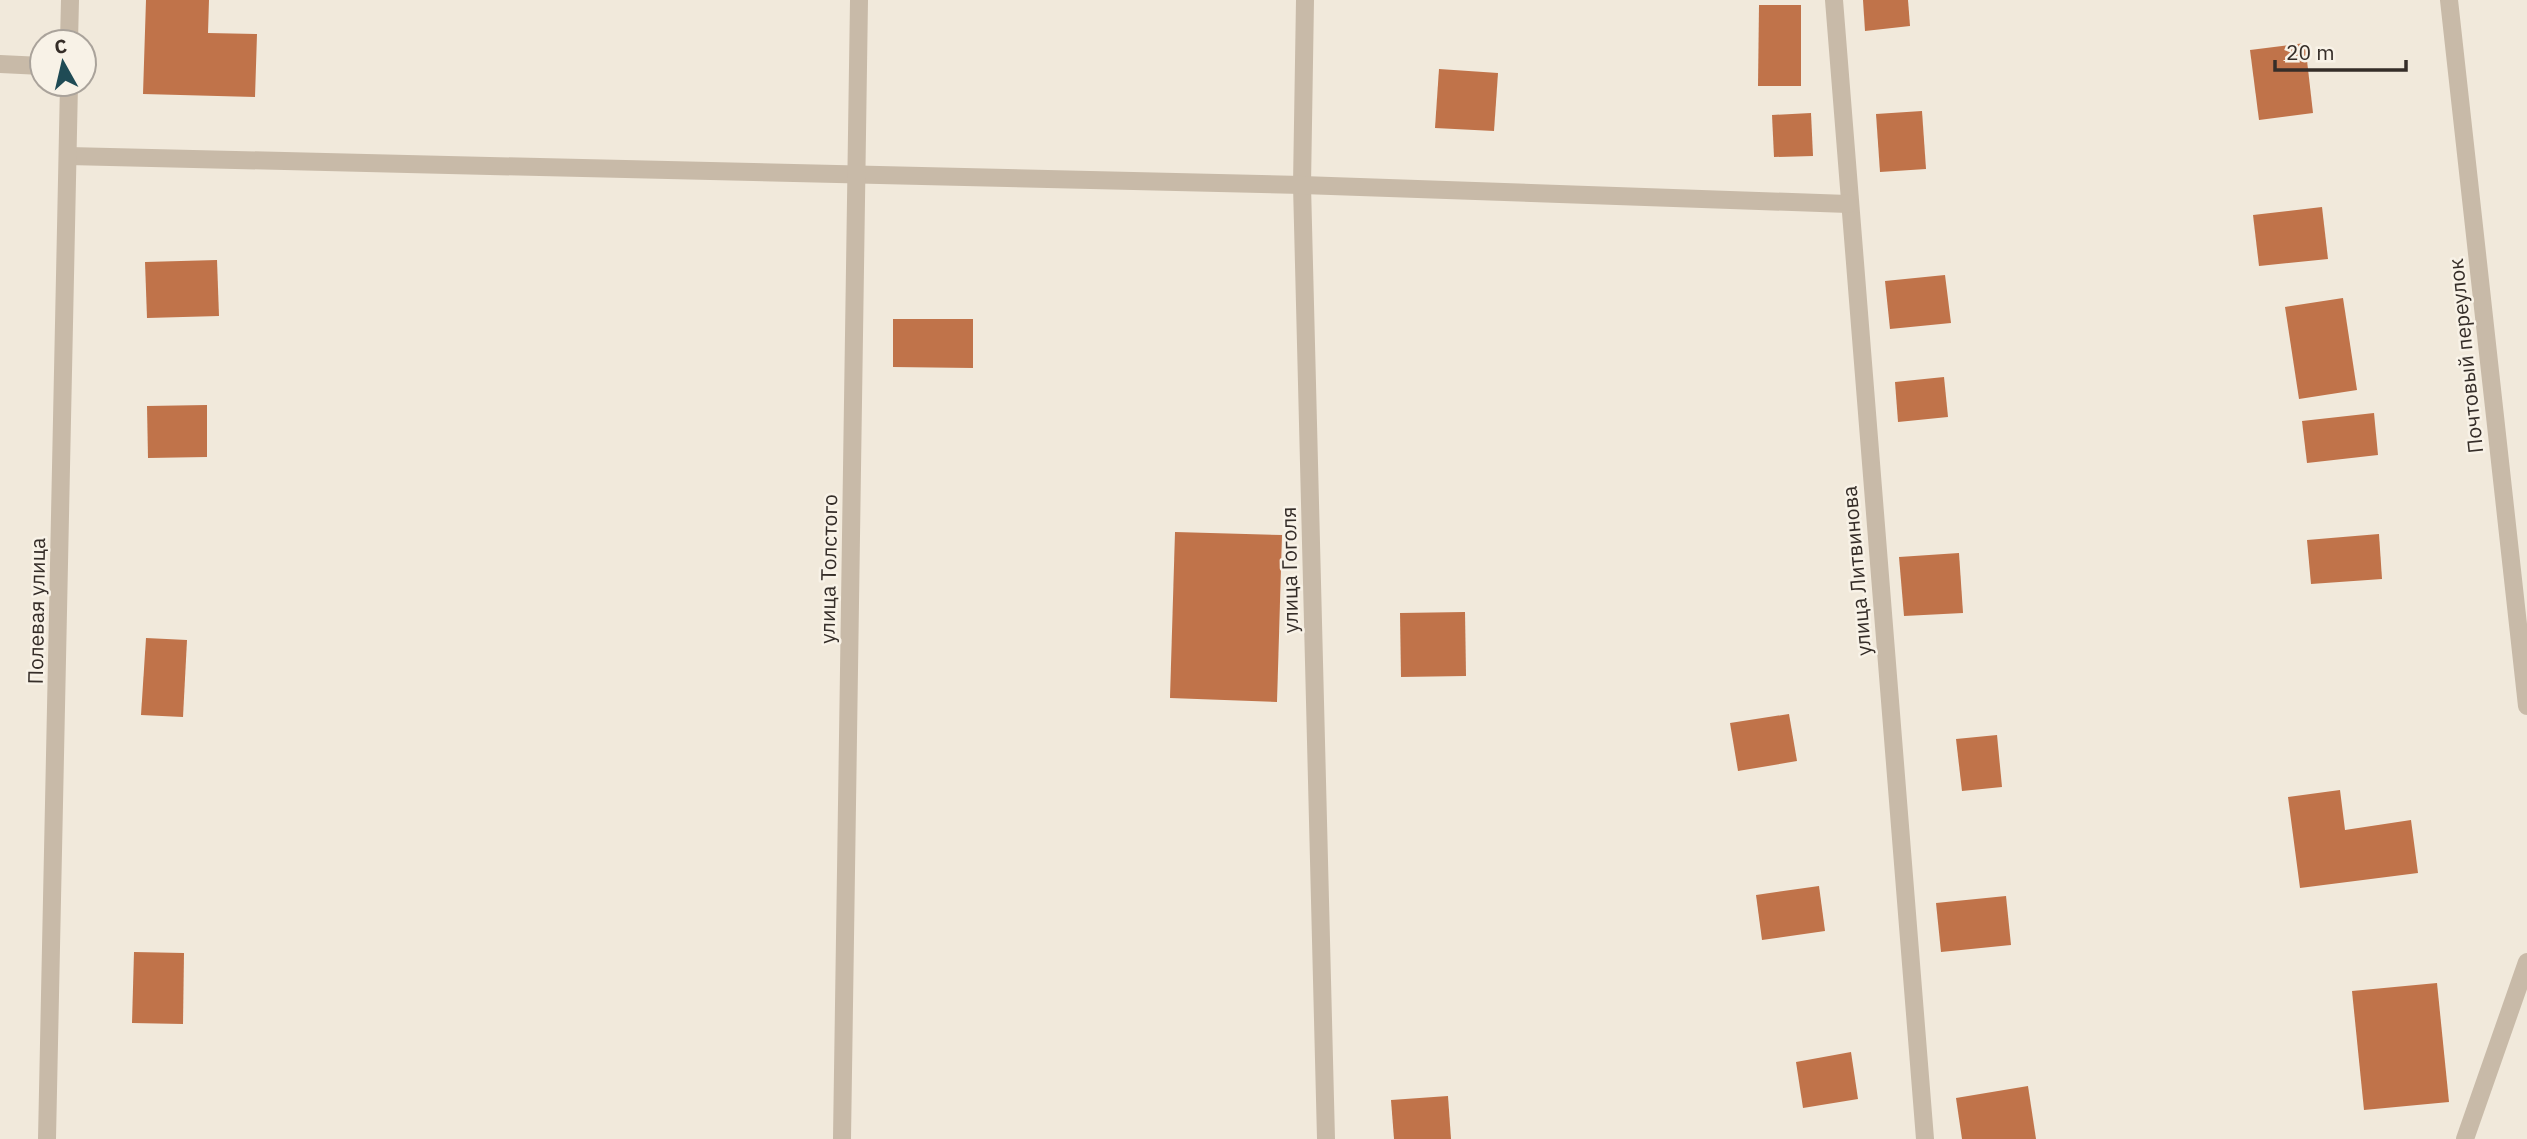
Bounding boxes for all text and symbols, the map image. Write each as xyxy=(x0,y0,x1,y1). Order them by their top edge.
north arrow xyxy=(28,28,98,98)
scale bar xyxy=(2275,28,2406,72)
text: С xyxy=(53,33,68,59)
text: 20 m xyxy=(2286,38,2335,66)
street label: Почтовый переулок xyxy=(2441,257,2489,455)
street label: улица Литвинова xyxy=(1835,485,1877,657)
street label: улица Толстого xyxy=(813,494,843,644)
street label: улица Гоголя xyxy=(1274,506,1304,634)
street label: Полевая улица xyxy=(21,537,51,685)

